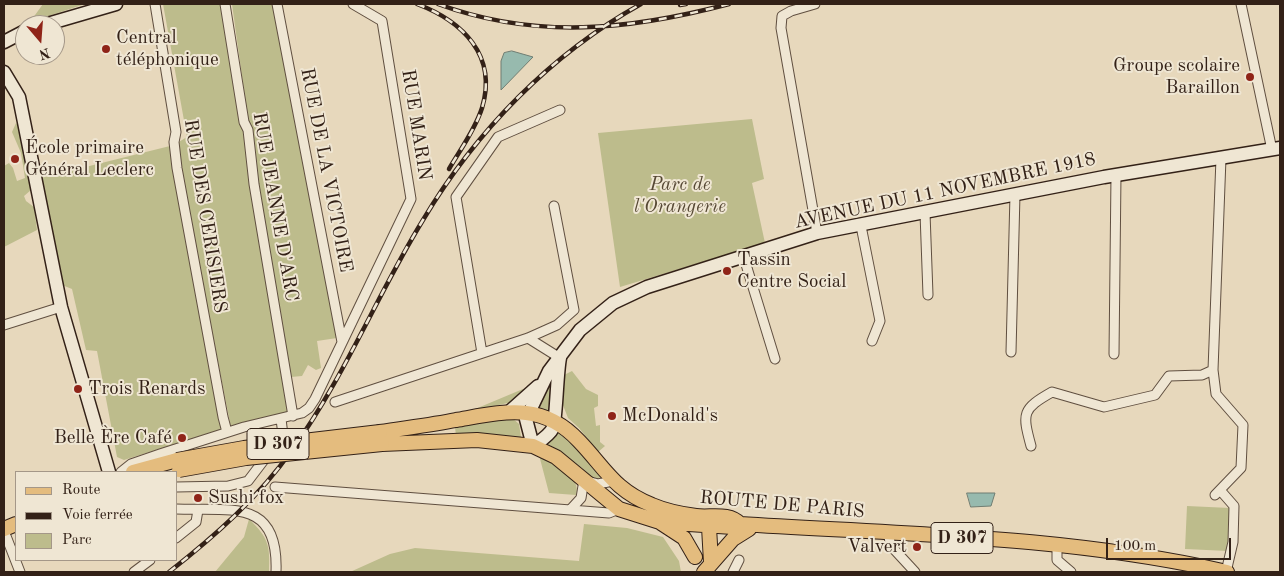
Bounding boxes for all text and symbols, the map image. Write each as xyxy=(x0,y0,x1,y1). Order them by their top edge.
north arrow xyxy=(15,15,65,65)
place label: Central téléphonique xyxy=(116,27,219,71)
marker: Central téléphonique xyxy=(100,43,112,55)
text: N xyxy=(37,45,52,62)
place label: Groupe scolaire Baraillon xyxy=(1113,55,1240,99)
street label: RUE DE LA VICTOIRE xyxy=(295,66,357,274)
street label: RUE MARIN xyxy=(396,68,436,182)
marker: Groupe scolaire Baraillon xyxy=(1244,71,1256,83)
street label: RUE JEANNE D'ARC xyxy=(247,110,303,304)
street label: RUE DES CERISIERS xyxy=(178,117,232,315)
place label: École primaire Général Leclerc xyxy=(25,137,154,181)
street label: AVENUE DU 11 NOVEMBRE 1918 xyxy=(792,148,1098,234)
marker: École primaire Général Leclerc xyxy=(9,153,21,165)
park label: Parc de l'Orangerie xyxy=(634,174,726,218)
place label: Tassin Centre Social xyxy=(737,249,846,293)
marker: Tassin Centre Social xyxy=(721,265,733,277)
place label: Trois Renards xyxy=(88,378,205,400)
marker: Trois Renards xyxy=(72,383,84,395)
place label: McDonald's xyxy=(622,405,718,427)
marker: McDonald's xyxy=(606,410,618,422)
place label: Belle Ère Café xyxy=(54,427,172,449)
road number: D 307 xyxy=(247,428,309,459)
marker: Belle Ère Café xyxy=(176,432,188,444)
legend xyxy=(15,471,178,561)
text: Route xyxy=(62,483,100,498)
street label: ROUTE DE PARIS xyxy=(699,486,865,524)
place label: Sushi fox xyxy=(208,487,284,509)
marker: Sushi fox xyxy=(192,492,204,504)
text: Voie ferrée xyxy=(62,508,133,523)
road number: D 307 xyxy=(931,522,993,554)
scale bar xyxy=(1109,528,1234,560)
text: Parc xyxy=(62,533,92,548)
place label: Valvert xyxy=(847,536,907,558)
text: 100 m xyxy=(1114,539,1156,554)
marker: Valvert xyxy=(911,541,923,553)

